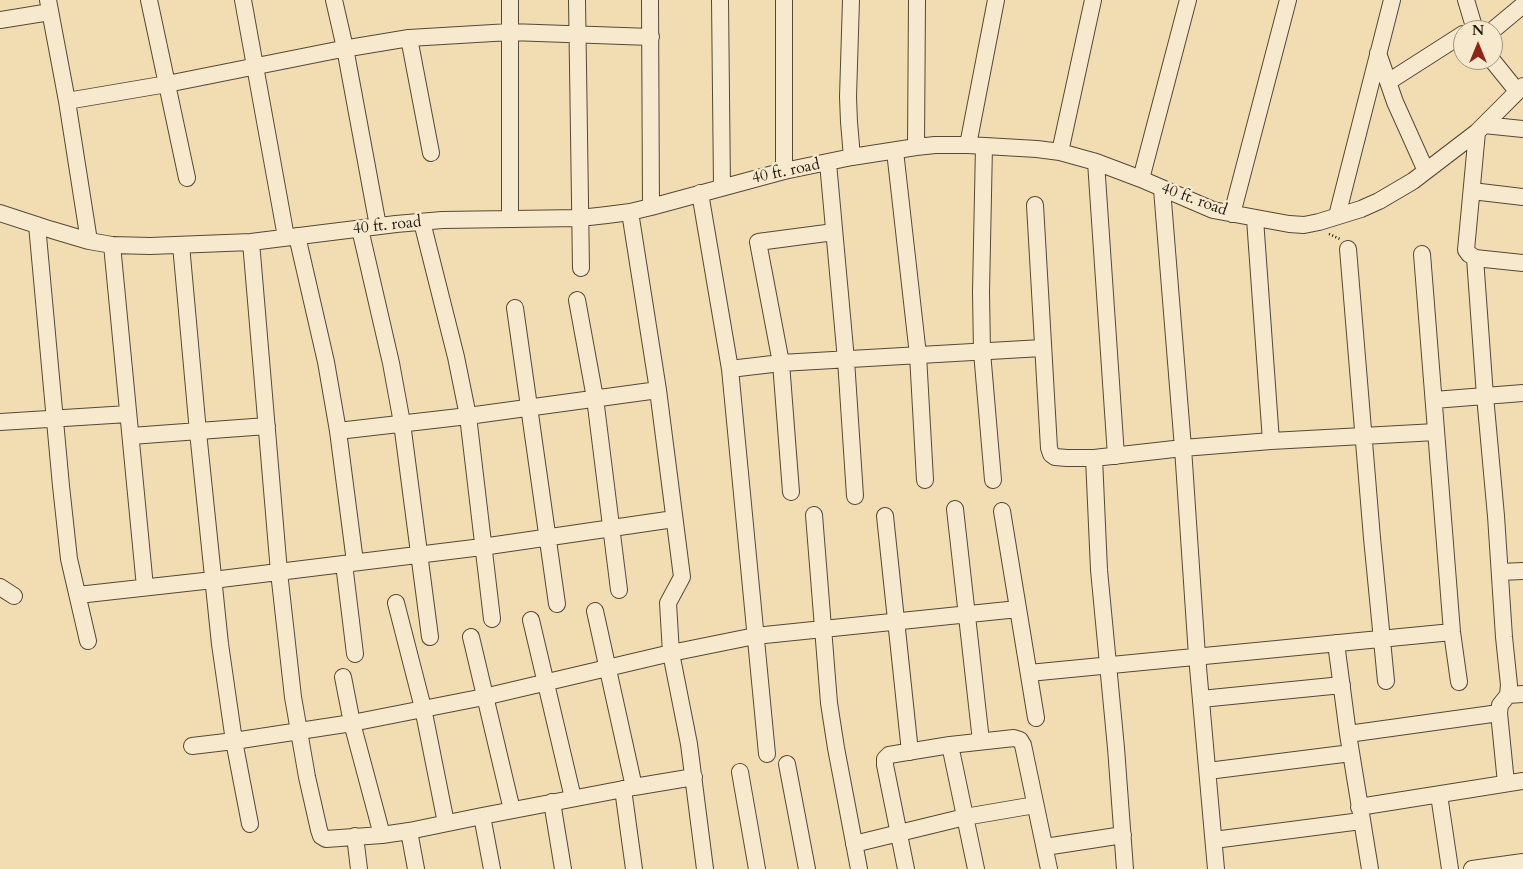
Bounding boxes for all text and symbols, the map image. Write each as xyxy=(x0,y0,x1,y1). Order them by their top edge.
north arrow xyxy=(1453,20,1503,70)
text: N xyxy=(1472,21,1484,40)
street label: 40 ft. road xyxy=(750,155,822,189)
street label: 40 ft. road xyxy=(1158,179,1230,221)
street label: 40 ft. road xyxy=(352,213,422,239)

